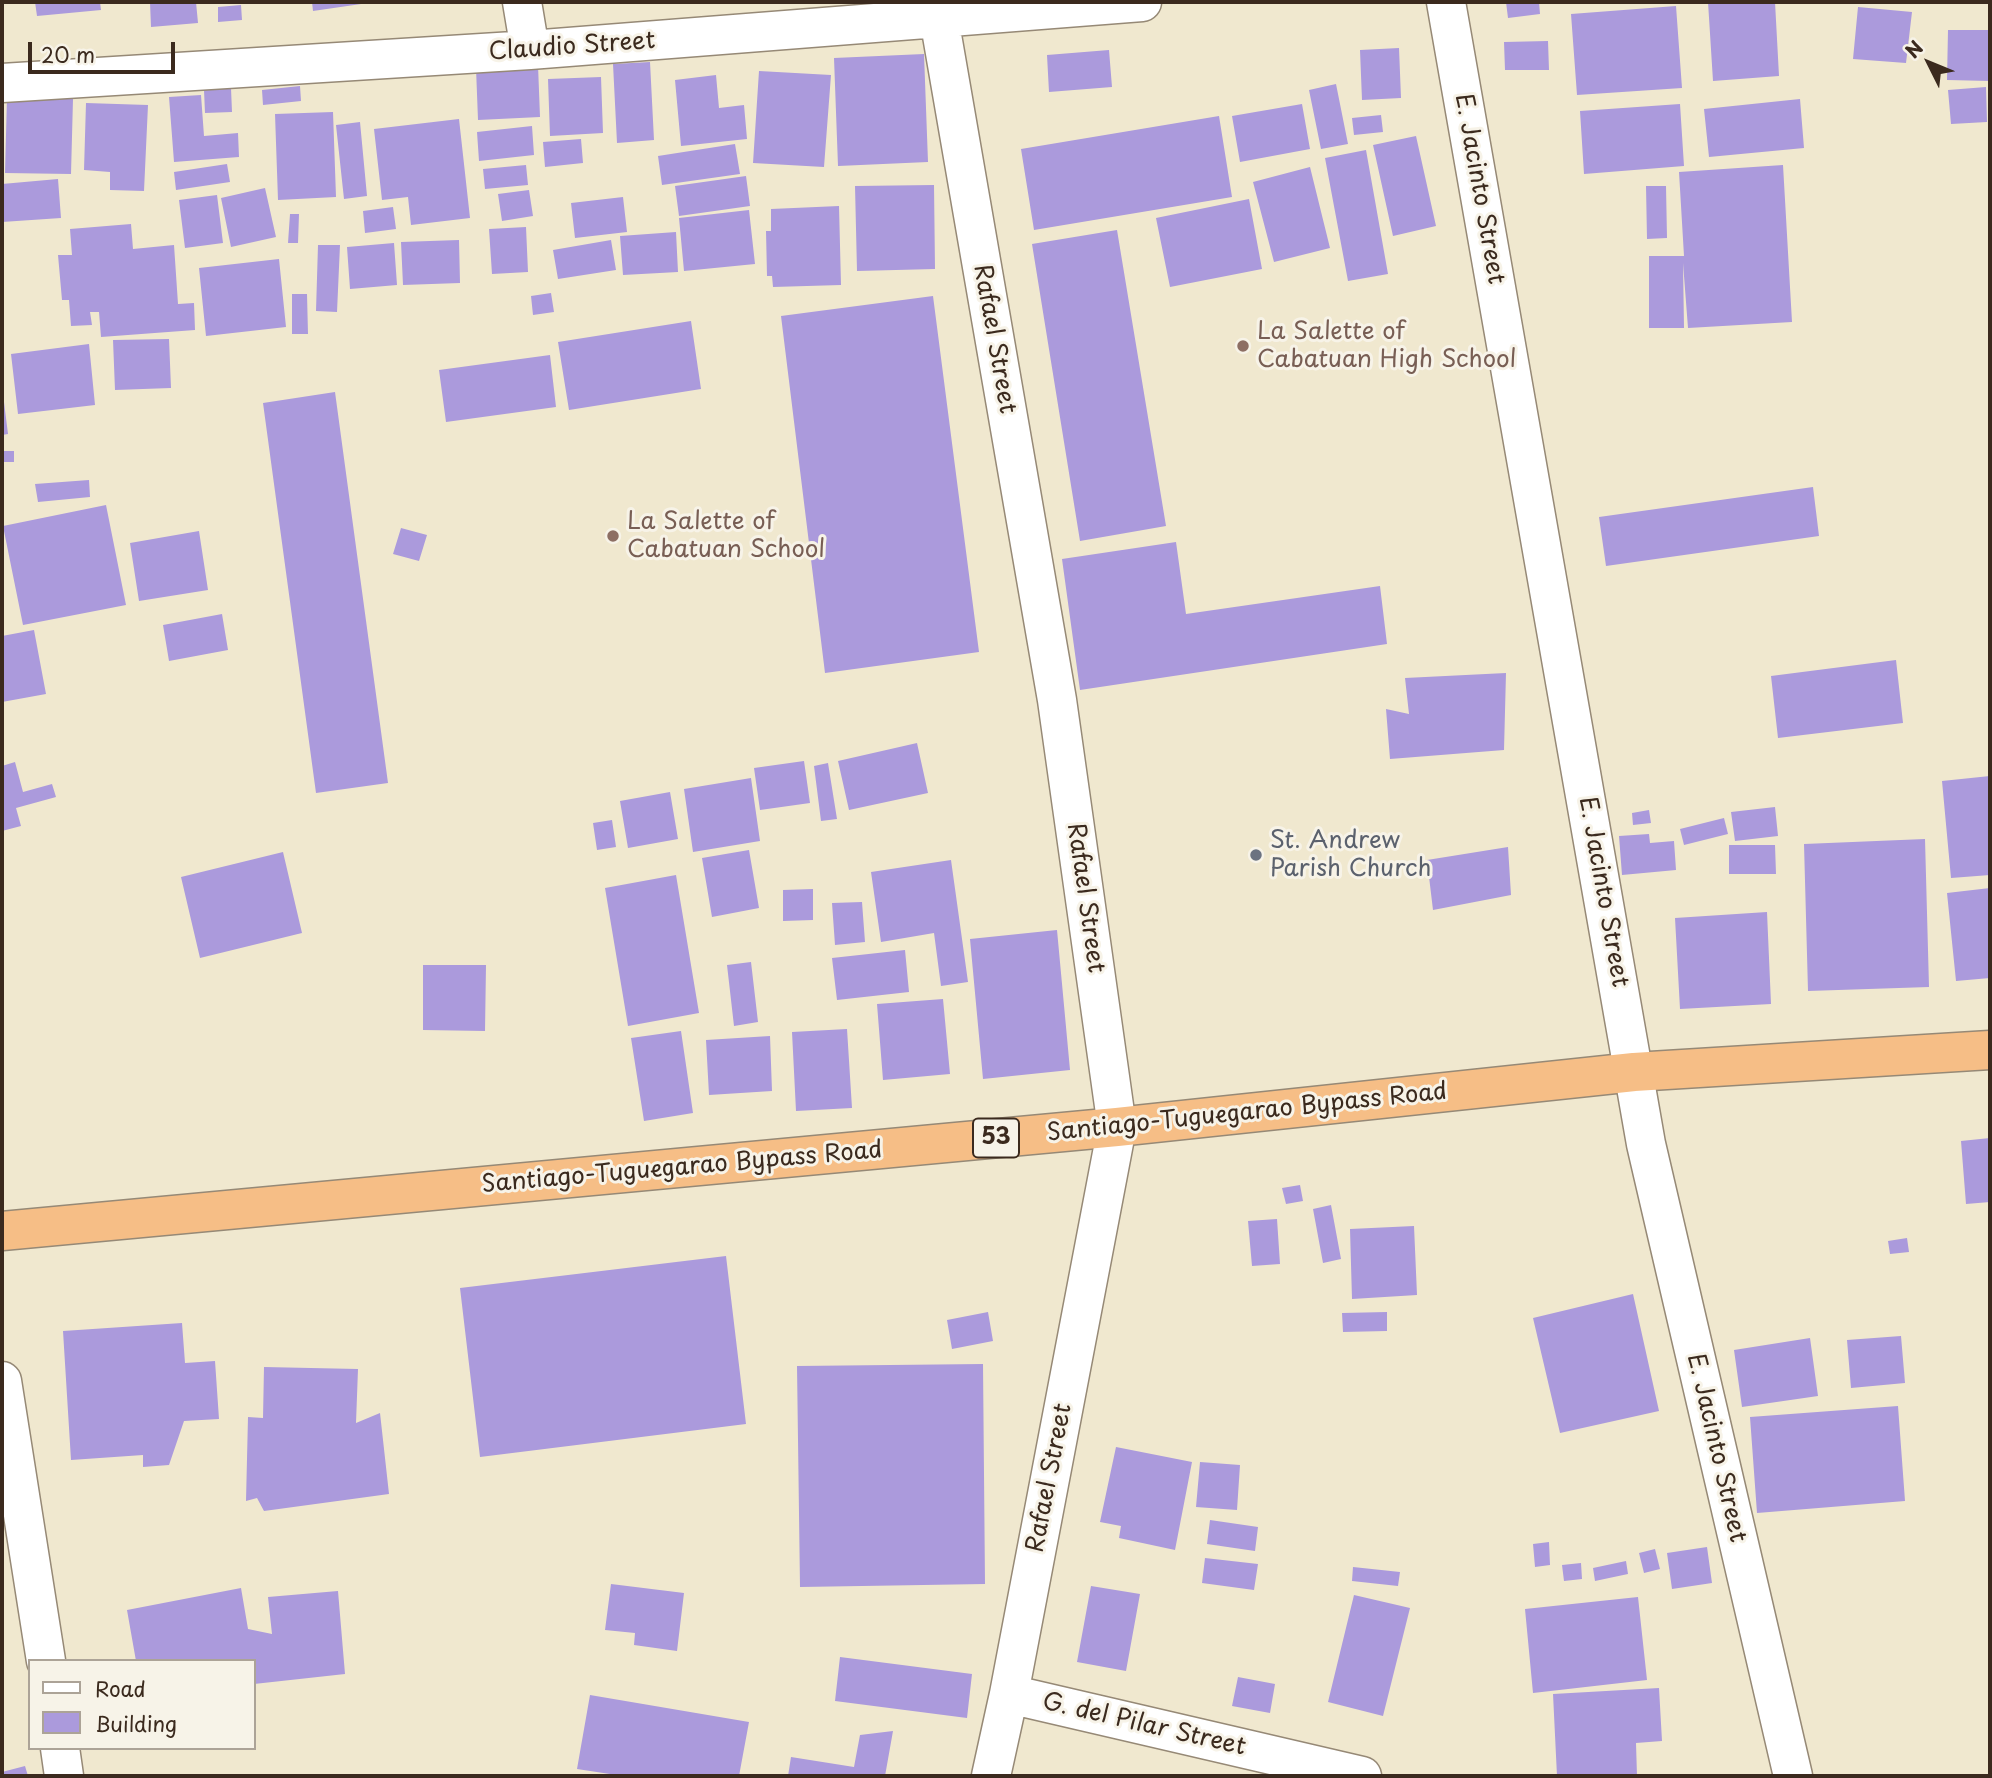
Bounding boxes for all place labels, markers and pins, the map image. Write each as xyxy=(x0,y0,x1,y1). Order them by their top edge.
place label: La Salette of Cabatuan High School xyxy=(1257,318,1516,374)
marker: La Salette of Cabatuan High School xyxy=(1235,338,1251,354)
place label: La Salette of Cabatuan School xyxy=(627,508,825,564)
marker: La Salette of Cabatuan School xyxy=(605,528,621,544)
place label: St. Andrew Parish Church xyxy=(1270,827,1431,883)
marker: St. Andrew Parish Church xyxy=(1248,847,1264,863)

